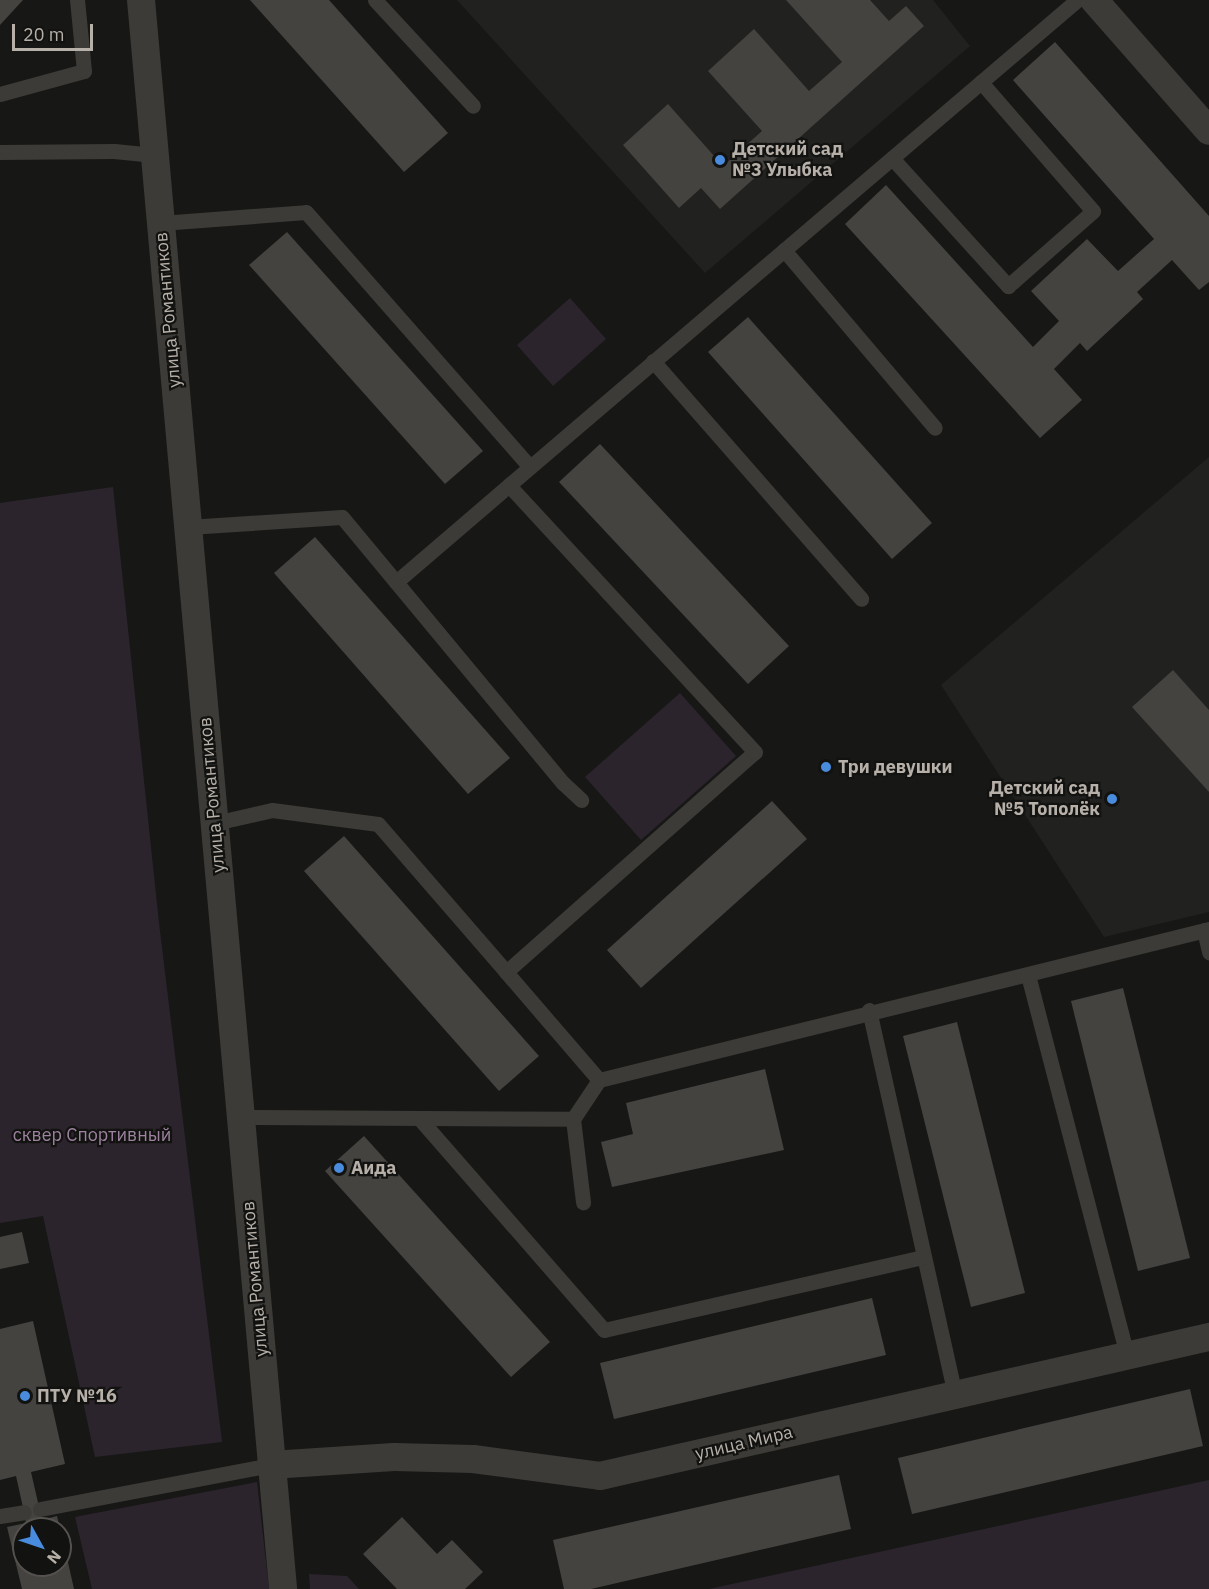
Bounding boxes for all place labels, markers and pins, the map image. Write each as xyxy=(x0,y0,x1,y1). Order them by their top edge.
place label: Детский сад №3 Улыбка xyxy=(732,139,843,182)
marker: Детский сад №3 Улыбка xyxy=(713,153,727,167)
place label: Три девушки xyxy=(838,756,953,778)
marker: Три девушки xyxy=(819,760,833,774)
place label: Детский сад №5 Тополёк xyxy=(989,778,1100,820)
marker: Детский сад №5 Тополёк xyxy=(1105,792,1119,806)
place label: Аида xyxy=(351,1157,396,1179)
marker: Аида xyxy=(332,1161,346,1175)
place label: ПТУ №16 xyxy=(37,1385,117,1407)
marker: ПТУ №16 xyxy=(18,1389,32,1403)

